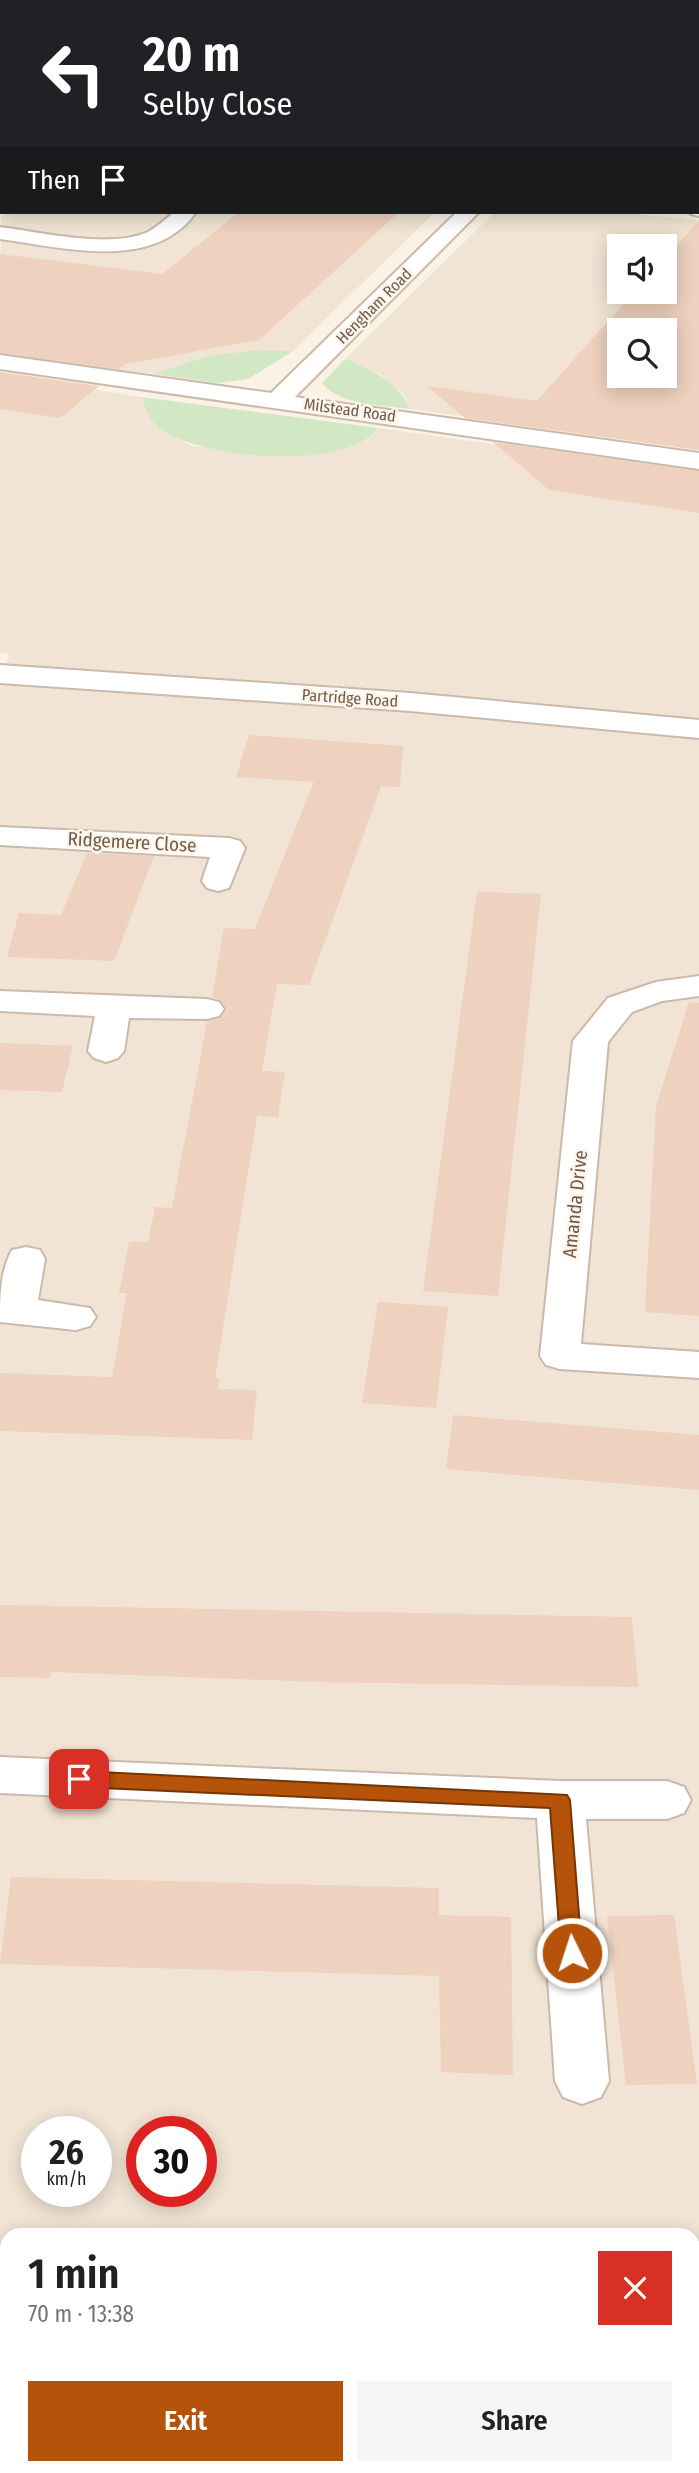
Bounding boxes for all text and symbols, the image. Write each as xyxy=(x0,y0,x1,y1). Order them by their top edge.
text: 20 m xyxy=(143,25,240,84)
icon: left xyxy=(28,28,119,119)
text: Selby Close xyxy=(143,85,292,123)
icon: arrive xyxy=(94,161,132,199)
text: Then xyxy=(28,165,80,196)
map controls xyxy=(607,234,677,388)
button: sound xyxy=(607,234,677,304)
street label: Hengham Road xyxy=(332,264,416,348)
button: search xyxy=(607,318,677,388)
street label: Milstead Road xyxy=(303,394,397,426)
street label: Partridge Road xyxy=(301,685,399,711)
street label: Ridgemere Close xyxy=(67,827,197,857)
street label: Amanda Drive xyxy=(558,1149,592,1259)
pin xyxy=(49,1749,109,1809)
icon: arrive xyxy=(60,1760,98,1798)
position arrow xyxy=(535,1916,609,1990)
speed limit sign: 30 xyxy=(126,2116,217,2207)
text: 26 xyxy=(49,2131,84,2173)
text: km/h xyxy=(46,2168,87,2190)
text: 1 min xyxy=(28,2249,119,2299)
button: close xyxy=(598,2251,672,2325)
text: 70 m · 13:38 xyxy=(28,2300,134,2328)
button: Exit xyxy=(28,2381,343,2461)
button: Share xyxy=(357,2381,672,2461)

